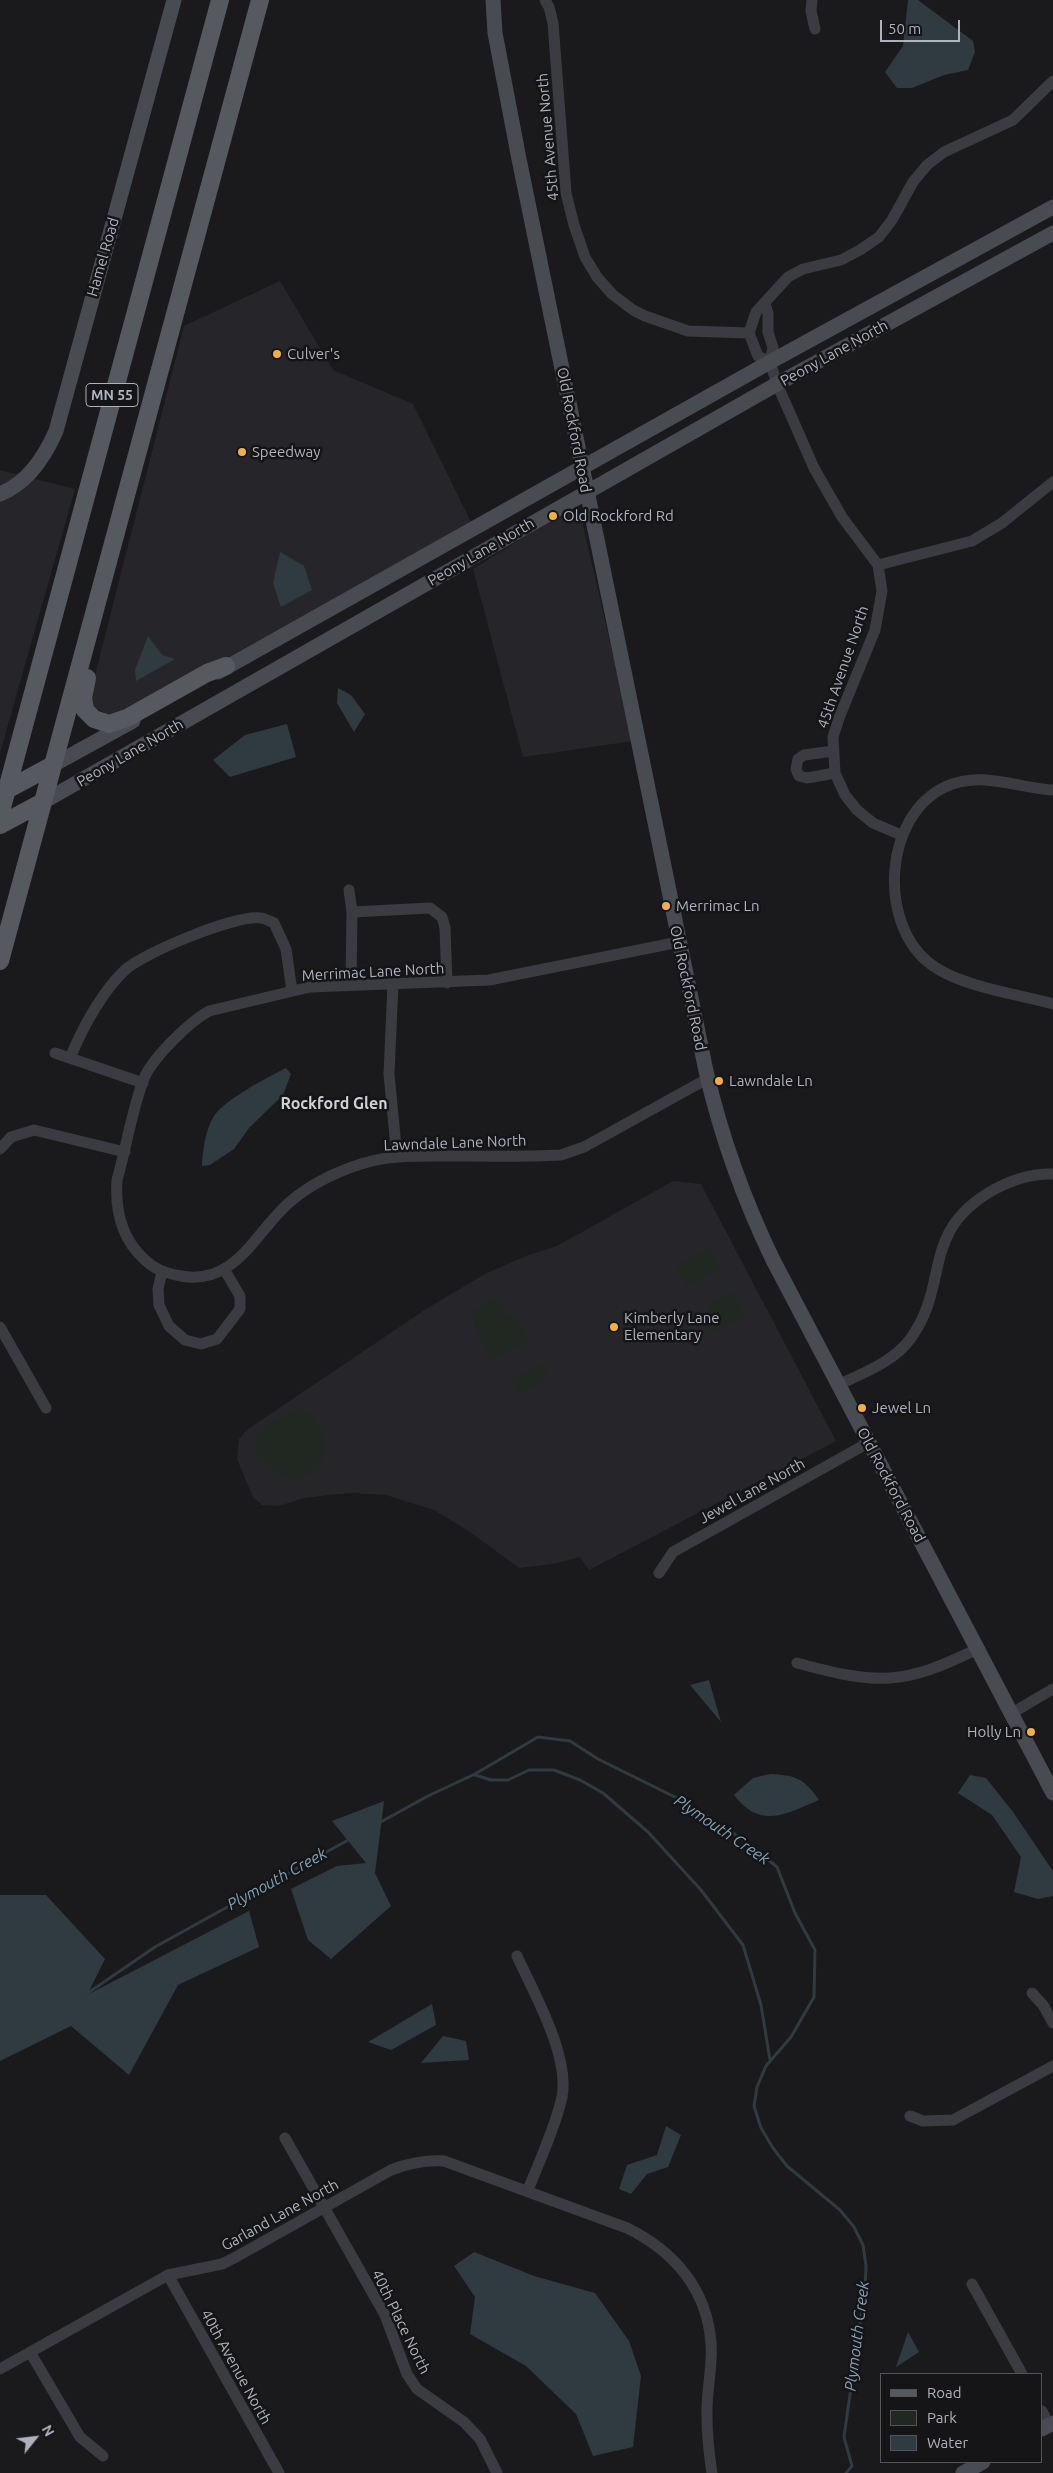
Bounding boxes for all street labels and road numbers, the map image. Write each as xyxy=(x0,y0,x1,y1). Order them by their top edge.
street label: 45th Avenue North xyxy=(533,72,563,202)
street label: Hamel Road xyxy=(83,215,123,299)
street label: Peony Lane North xyxy=(777,316,891,390)
street label: Old Rockford Road xyxy=(553,366,595,494)
road number: MN 55 xyxy=(86,384,138,406)
street label: Peony Lane North xyxy=(424,514,538,590)
street label: 45th Avenue North xyxy=(814,603,872,731)
street label: Peony Lane North xyxy=(73,715,187,791)
street label: Old Rockford Road xyxy=(666,924,710,1052)
street label: Merrimac Lane North xyxy=(301,959,445,985)
street label: Lawndale Lane North xyxy=(383,1132,527,1154)
street label: Old Rockford Road xyxy=(853,1425,929,1545)
street label: Jewel Lane North xyxy=(696,1454,808,1528)
street label: Garland Lane North xyxy=(218,2175,342,2255)
street label: 40th Place North xyxy=(368,2267,434,2377)
street label: 40th Avenue North xyxy=(197,2306,275,2428)

